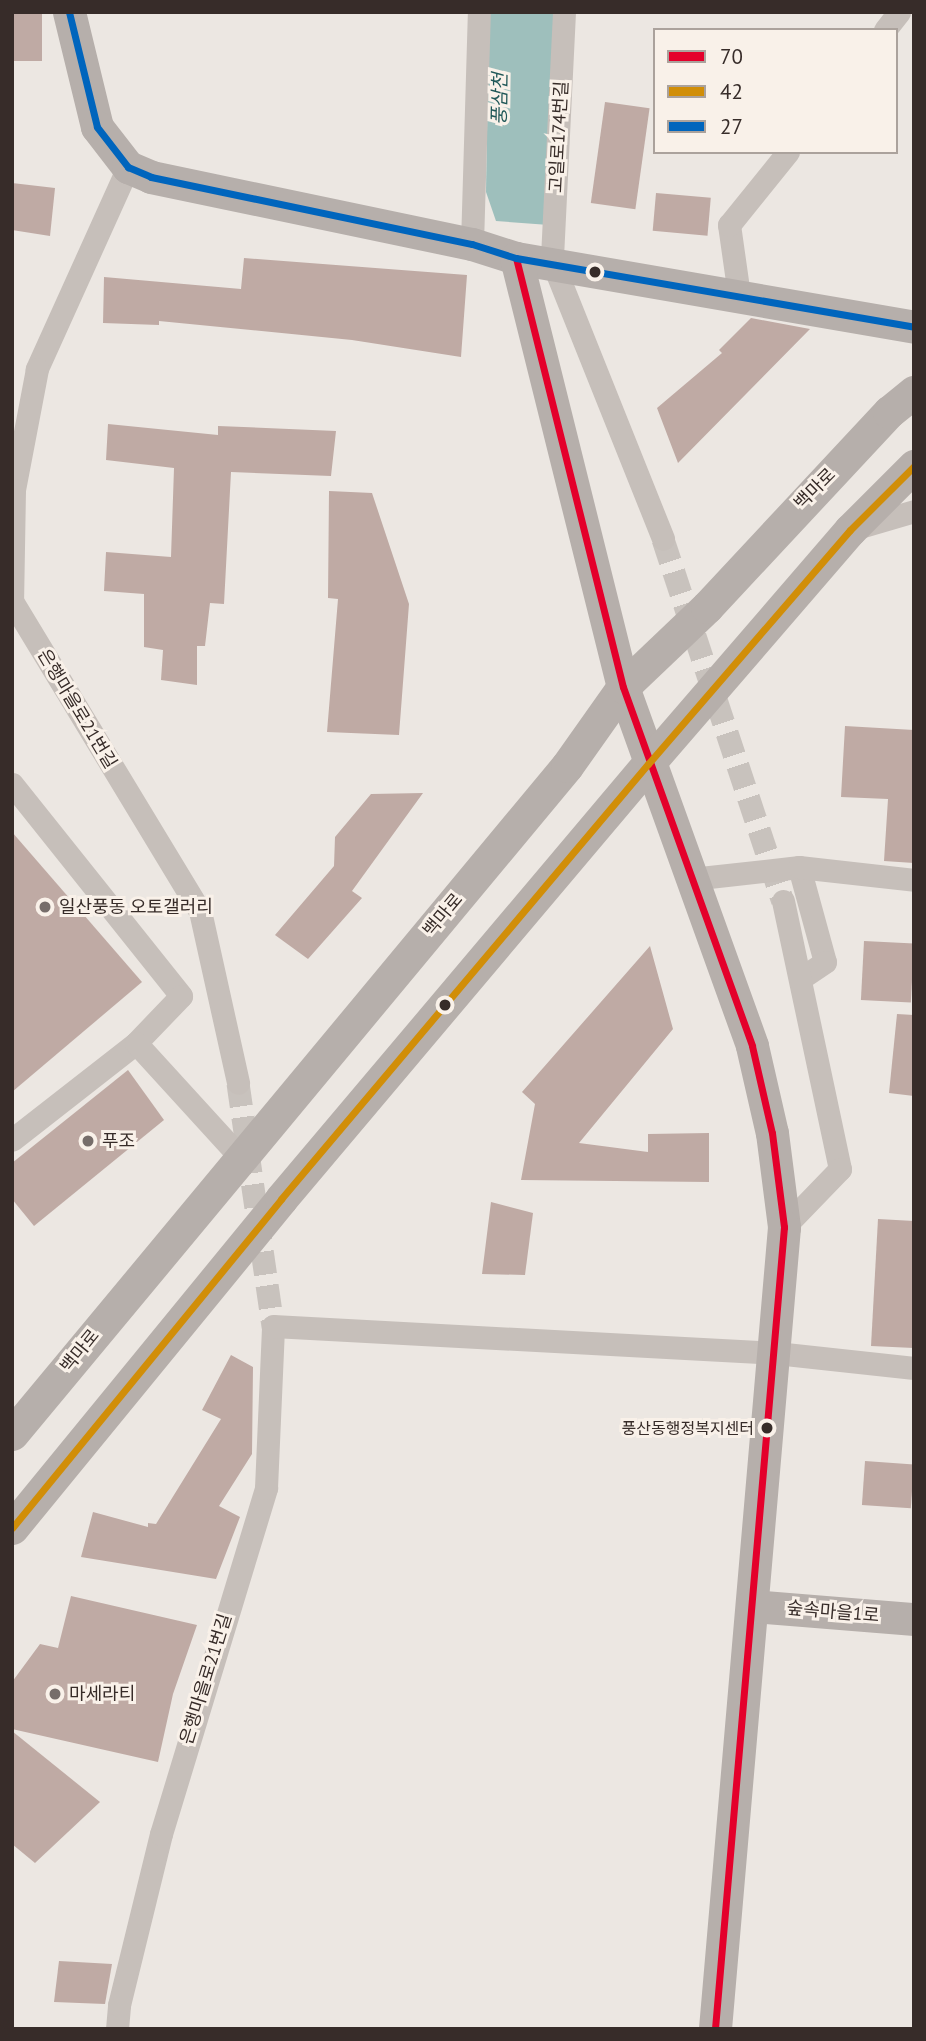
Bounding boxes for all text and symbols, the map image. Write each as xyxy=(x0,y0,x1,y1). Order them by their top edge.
legend xyxy=(653,28,898,154)
text: 70 xyxy=(720,43,743,70)
water label: 풍삼천 xyxy=(488,73,512,125)
text: 42 xyxy=(720,78,743,105)
street label: 고일로174번길 xyxy=(545,80,573,194)
text: 27 xyxy=(720,113,743,140)
unlabelled marker xyxy=(588,265,602,279)
street label: 백마로 xyxy=(790,464,840,514)
street label: 은행마을로21번길 xyxy=(33,645,121,773)
street label: 백마로 xyxy=(419,889,467,941)
place label: 일산풍동 오토갤러리 xyxy=(59,896,213,918)
marker: 일산풍동 오토갤러리 xyxy=(37,899,53,915)
unlabelled marker xyxy=(438,998,452,1012)
place label: 푸조 xyxy=(102,1130,135,1152)
marker: 푸조 xyxy=(80,1133,96,1149)
street label: 백마로 xyxy=(56,1325,104,1377)
place label: 풍산동행정복지센터 xyxy=(622,1418,754,1438)
marker: 풍산동행정복지센터 xyxy=(760,1421,774,1435)
street label: 숲속마을1로 xyxy=(786,1597,880,1627)
street label: 은행마을로21번길 xyxy=(176,1611,236,1747)
place label: 마세라티 xyxy=(69,1683,135,1705)
marker: 마세라티 xyxy=(47,1686,63,1702)

